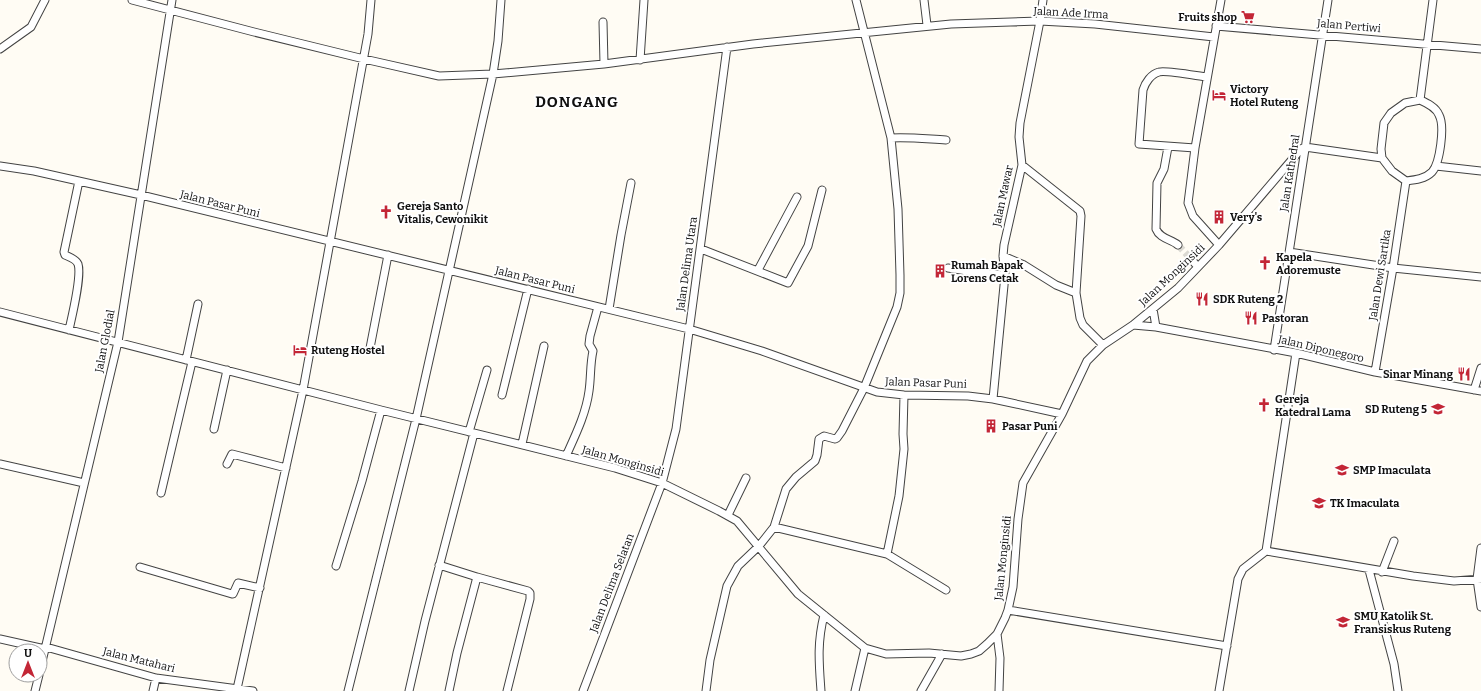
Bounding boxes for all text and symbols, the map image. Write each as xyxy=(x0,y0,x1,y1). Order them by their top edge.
street label: Jalan Ade Irma xyxy=(1032,4,1109,21)
supermarket icon: Fruits shop xyxy=(1240,9,1256,25)
place label: Fruits shop xyxy=(1178,11,1237,24)
street label: Jalan Pertiwi xyxy=(1316,17,1382,35)
place label: Victory Hotel Ruteng xyxy=(1230,83,1299,109)
hotel icon: Victory Hotel Ruteng xyxy=(1211,87,1227,103)
district label: DONGANG xyxy=(535,93,619,111)
street label: Jalan Kathedral xyxy=(1277,134,1303,213)
street label: Jalan Mawar xyxy=(990,164,1016,229)
street label: Jalan Pasar Puni xyxy=(178,188,262,220)
place label: Gereja Santo Vitalis, Cewonikit xyxy=(397,200,489,226)
church icon: Gereja Santo Vitalis, Cewonikit xyxy=(378,204,394,220)
building icon: Very's xyxy=(1211,209,1227,225)
place label: Very's xyxy=(1230,211,1263,224)
street label: Jalan Delima Utara xyxy=(674,216,700,313)
street label: Jalan Dewi Sartika xyxy=(1366,229,1394,322)
street label: Jalan Monginsidi xyxy=(1136,241,1208,309)
place label: Kapela Adoremuste xyxy=(1276,251,1341,277)
church icon: Kapela Adoremuste xyxy=(1257,255,1273,271)
place label: Rumah Bapak Lorens Cetak xyxy=(951,259,1024,285)
building icon: Rumah Bapak Lorens Cetak xyxy=(932,263,948,279)
street label: Jalan Pasar Puni xyxy=(493,264,577,296)
restaurant icon: SDK Ruteng 2 xyxy=(1194,291,1210,307)
place label: SDK Ruteng 2 xyxy=(1213,293,1283,306)
street label: Jalan Glodial xyxy=(92,308,117,375)
restaurant icon: Pastoran xyxy=(1243,310,1259,326)
place label: Pastoran xyxy=(1262,312,1309,325)
street label: Jalan Diponegoro xyxy=(1276,333,1365,365)
hotel icon: Ruteng Hostel xyxy=(292,342,308,358)
place label: Ruteng Hostel xyxy=(311,344,385,357)
restaurant icon: Sinar Minang xyxy=(1456,366,1472,382)
place label: Sinar Minang xyxy=(1383,368,1454,381)
street label: Jalan Pasar Puni xyxy=(884,375,968,391)
place label: Gereja Katedral Lama xyxy=(1275,393,1352,419)
church icon: Gereja Katedral Lama xyxy=(1256,397,1272,413)
school or university icon: SD Ruteng 5 xyxy=(1430,401,1446,417)
place label: SD Ruteng 5 xyxy=(1365,403,1427,416)
building icon: Pasar Puni xyxy=(983,418,999,434)
place label: Pasar Puni xyxy=(1002,420,1058,433)
street label: Jalan Monginsidi xyxy=(579,443,666,479)
school or university icon: SMP Imaculata xyxy=(1334,462,1350,478)
place label: SMP Imaculata xyxy=(1353,464,1432,477)
school or university icon: TK Imaculata xyxy=(1311,495,1327,511)
place label: TK Imaculata xyxy=(1330,497,1400,510)
street label: Jalan Monginsidi xyxy=(992,514,1014,602)
street label: Jalan Delima Selatan xyxy=(587,532,637,635)
place label: SMU Katolik St. Fransiskus Ruteng xyxy=(1354,610,1452,636)
school or university icon: SMU Katolik St. Fransiskus Ruteng xyxy=(1335,614,1351,630)
north arrow xyxy=(8,643,48,683)
street label: Jalan Matahari xyxy=(101,645,177,675)
text: U xyxy=(24,647,32,660)

